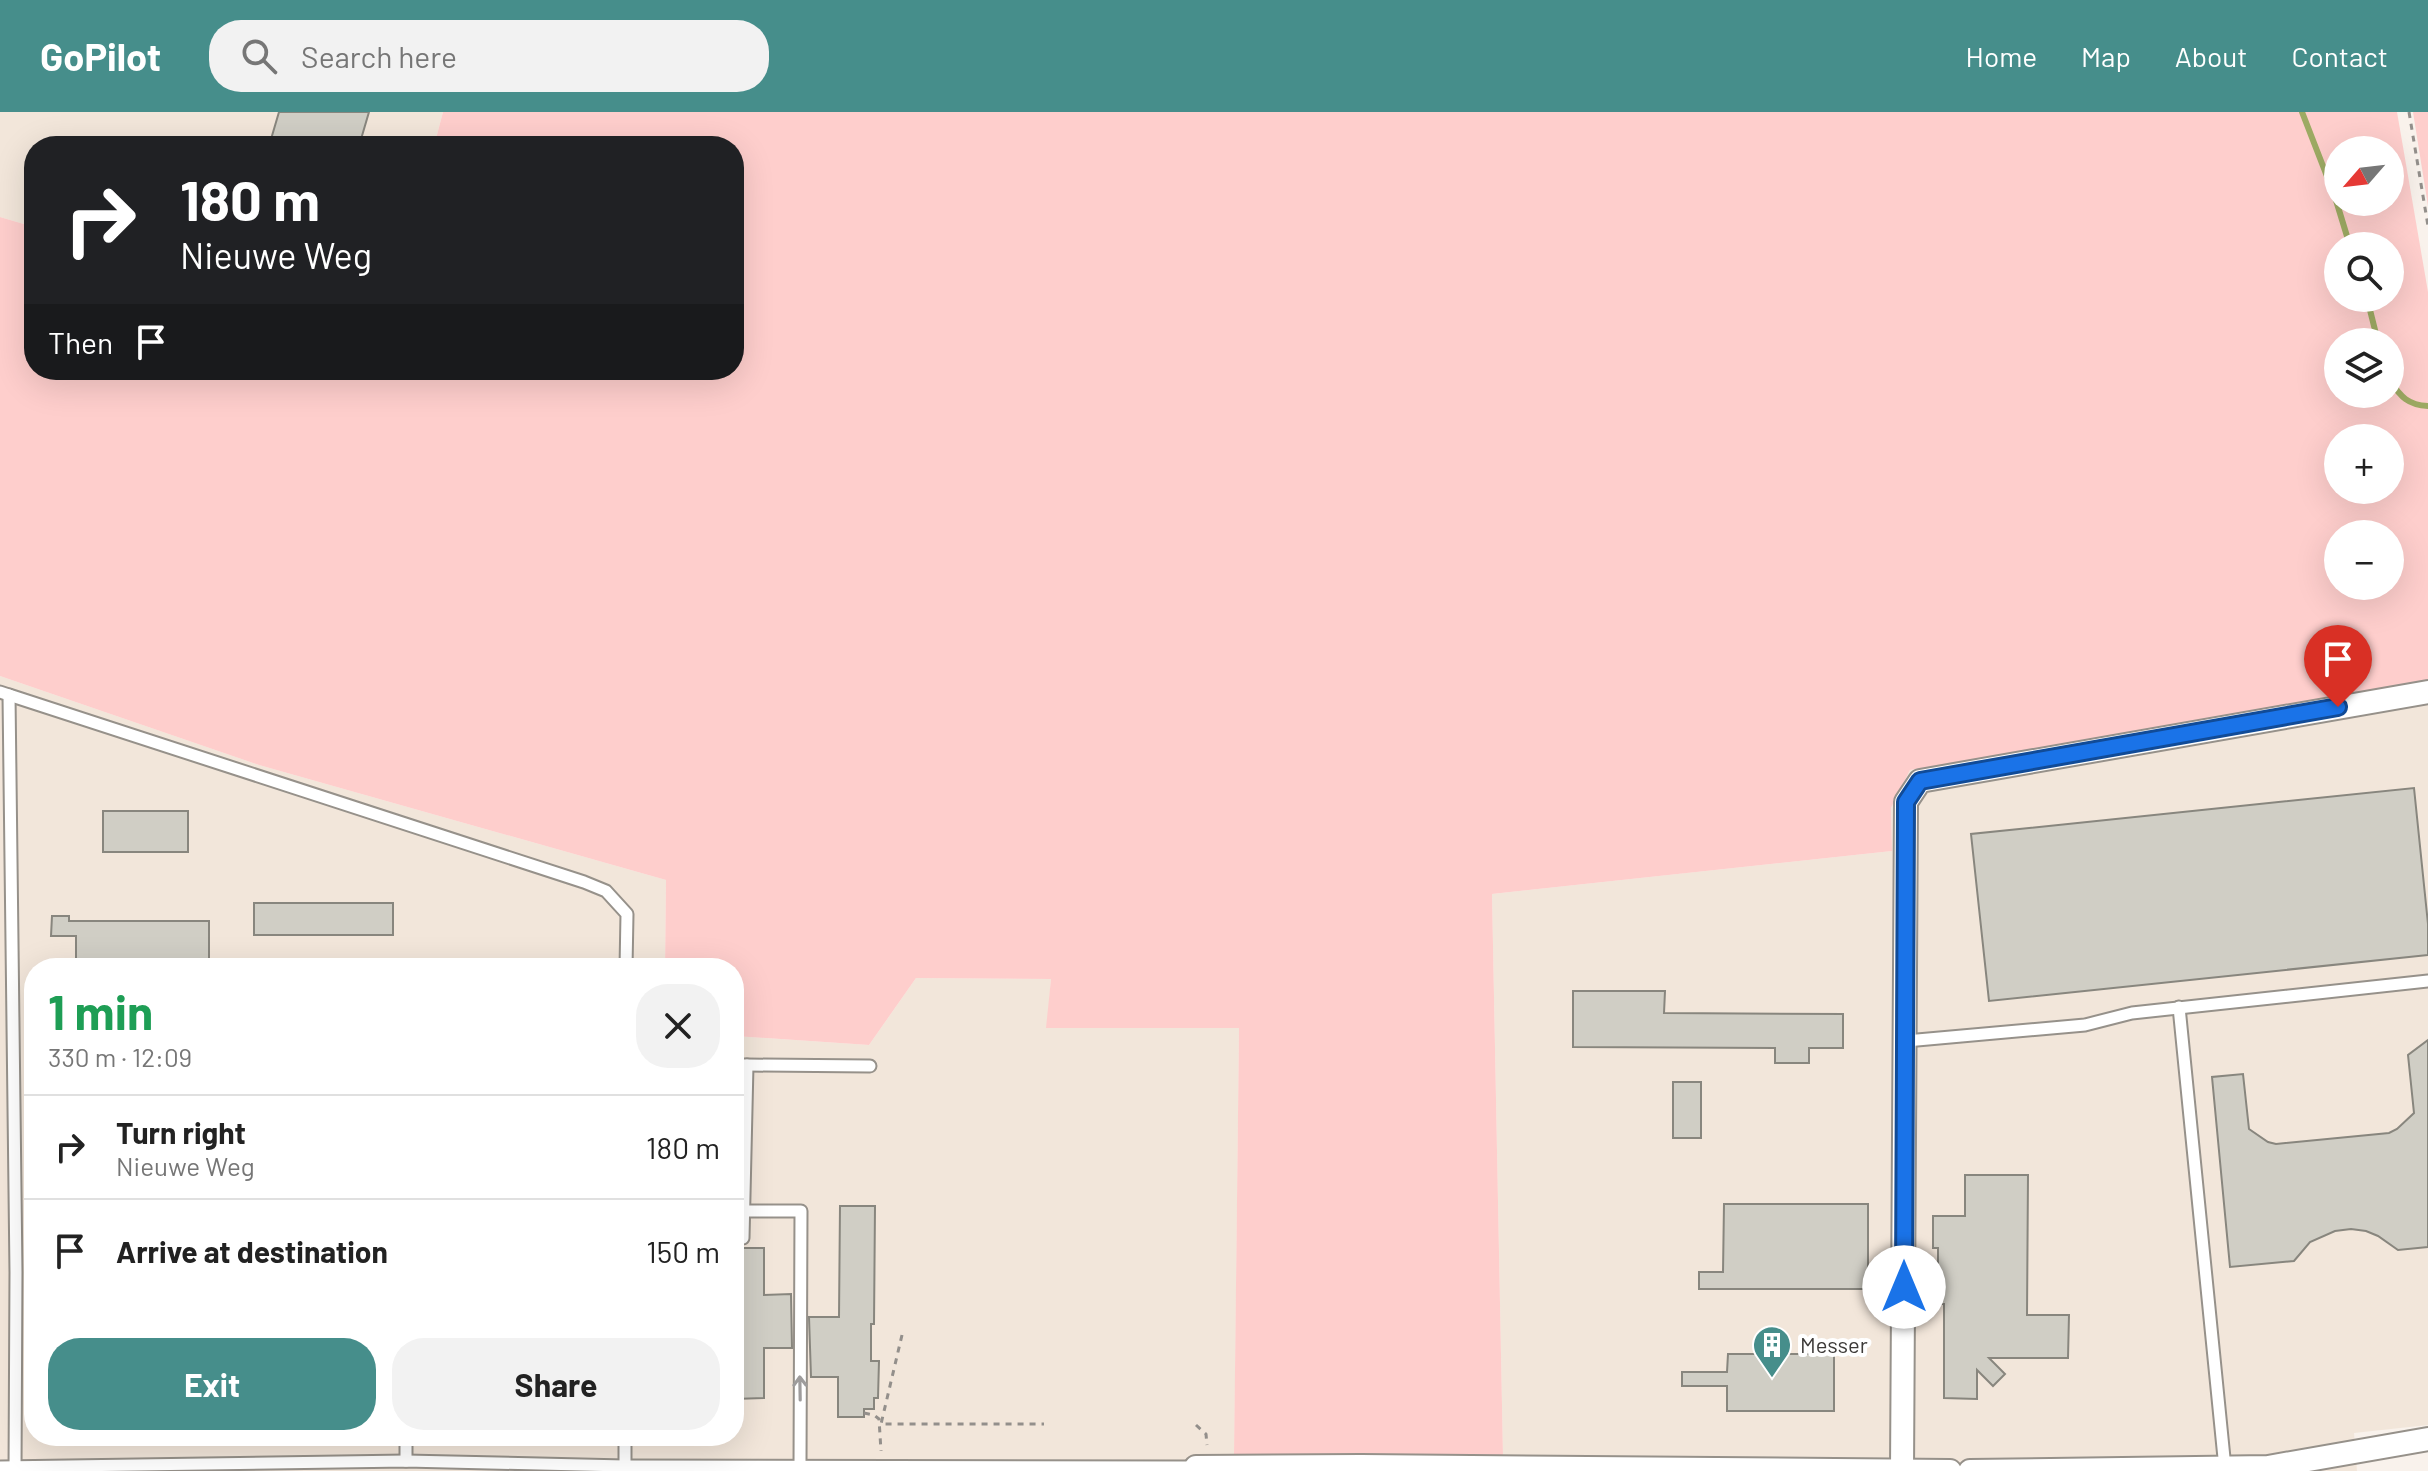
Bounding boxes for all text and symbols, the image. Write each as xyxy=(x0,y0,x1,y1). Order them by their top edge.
search box xyxy=(209,20,769,92)
text: GoPilot xyxy=(40,33,161,79)
icon: search xyxy=(237,34,281,78)
text: Search here xyxy=(301,38,457,74)
text: Home xyxy=(1966,39,2037,73)
text: Map xyxy=(2081,39,2131,73)
text: About xyxy=(2175,39,2247,73)
text: Contact xyxy=(2291,39,2388,73)
north arrow xyxy=(2324,136,2404,216)
map controls xyxy=(2324,136,2404,600)
text: 180 m xyxy=(180,165,320,232)
icon: right xyxy=(48,168,152,272)
button: search xyxy=(2324,232,2404,312)
text: Nieuwe Weg xyxy=(180,233,372,276)
icon: arrive xyxy=(129,320,173,364)
text: Then xyxy=(48,324,113,360)
button: layers xyxy=(2324,328,2404,408)
button: + xyxy=(2324,424,2404,504)
button: − xyxy=(2324,520,2404,600)
pin xyxy=(2304,625,2372,707)
icon: arrive xyxy=(2316,637,2360,681)
text: 1 min xyxy=(48,982,153,1040)
button: close xyxy=(636,984,720,1068)
text: 330 m · 12:09 xyxy=(48,1041,192,1072)
text: Turn right xyxy=(116,1114,246,1150)
icon: right xyxy=(48,1125,92,1169)
text: 180 m xyxy=(646,1129,720,1165)
text: Nieuwe Weg xyxy=(116,1150,255,1181)
icon: arrive xyxy=(48,1229,92,1273)
text: Arrive at destination xyxy=(116,1233,388,1269)
text: 150 m xyxy=(646,1233,720,1269)
position arrow xyxy=(1862,1245,1946,1329)
building icon: Messer xyxy=(1751,1324,1793,1379)
place label: Messer xyxy=(1800,1331,1868,1357)
button: Exit xyxy=(48,1338,376,1430)
button: Share xyxy=(392,1338,720,1430)
one-way arrow xyxy=(792,1375,807,1402)

